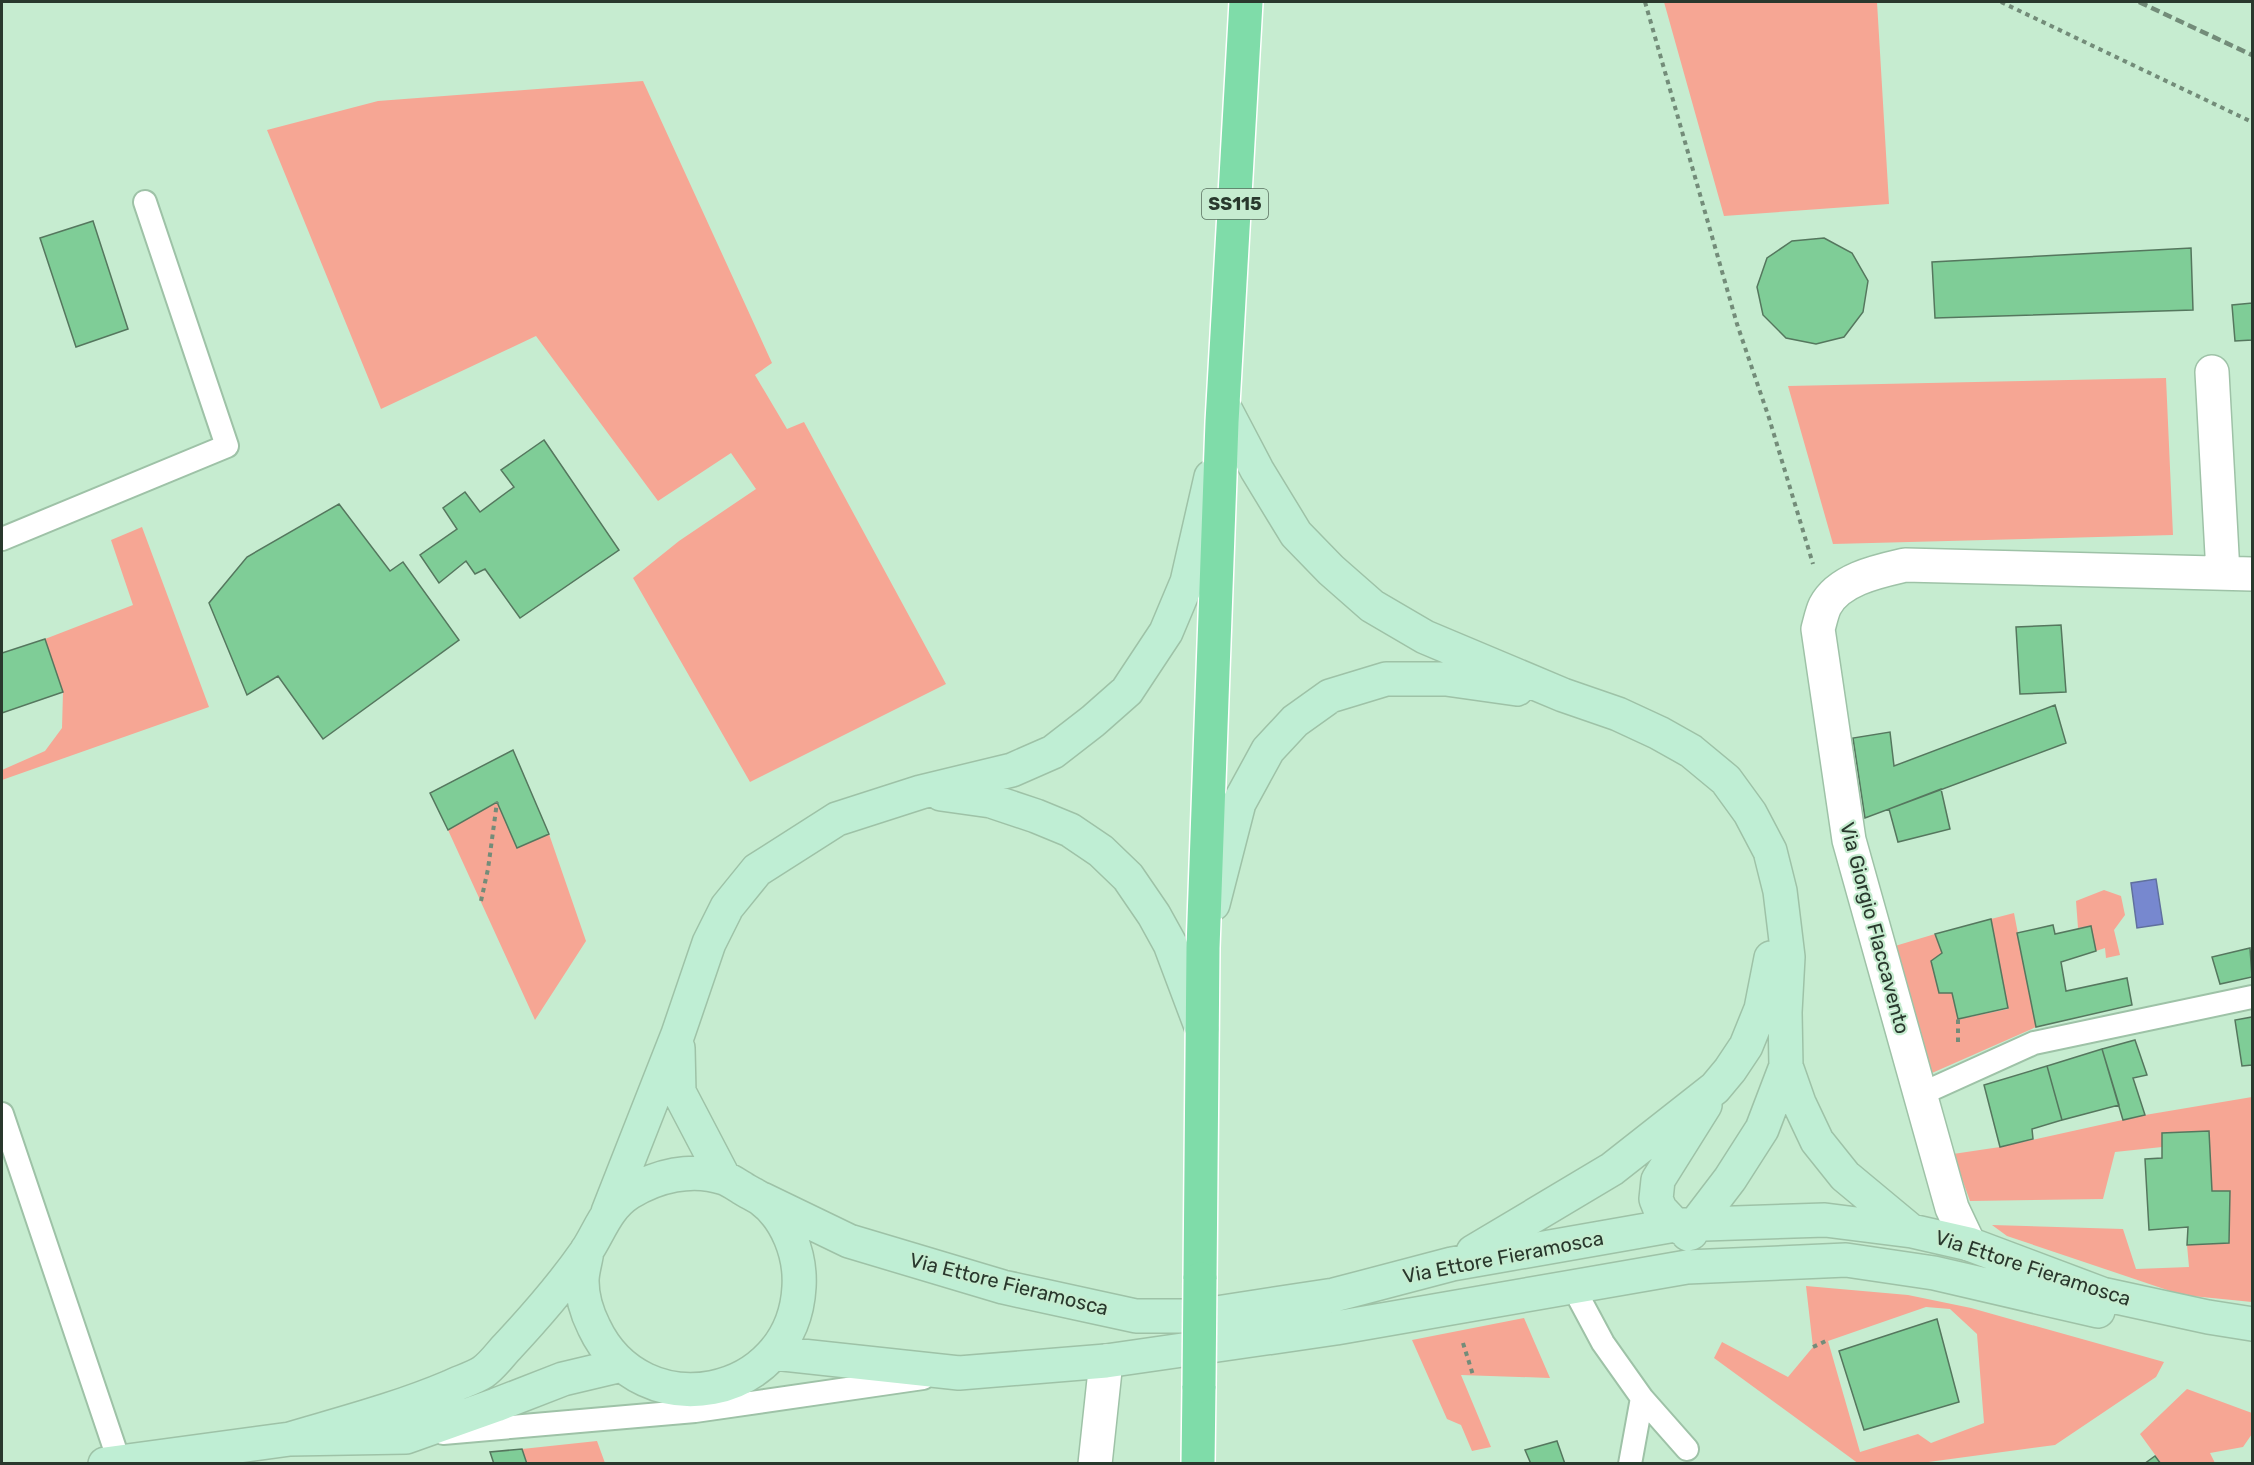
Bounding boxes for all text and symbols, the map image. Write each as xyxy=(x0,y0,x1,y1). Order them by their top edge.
road number: SS115 xyxy=(1202,189,1268,219)
street label: Via Giorgio Flaccavento xyxy=(1835,820,1915,1036)
street label: Via Ettore Fieramosca xyxy=(1932,1225,2134,1311)
street label: Via Ettore Fieramosca xyxy=(1401,1226,1605,1288)
street label: Via Ettore Fieramosca xyxy=(907,1248,1111,1320)

